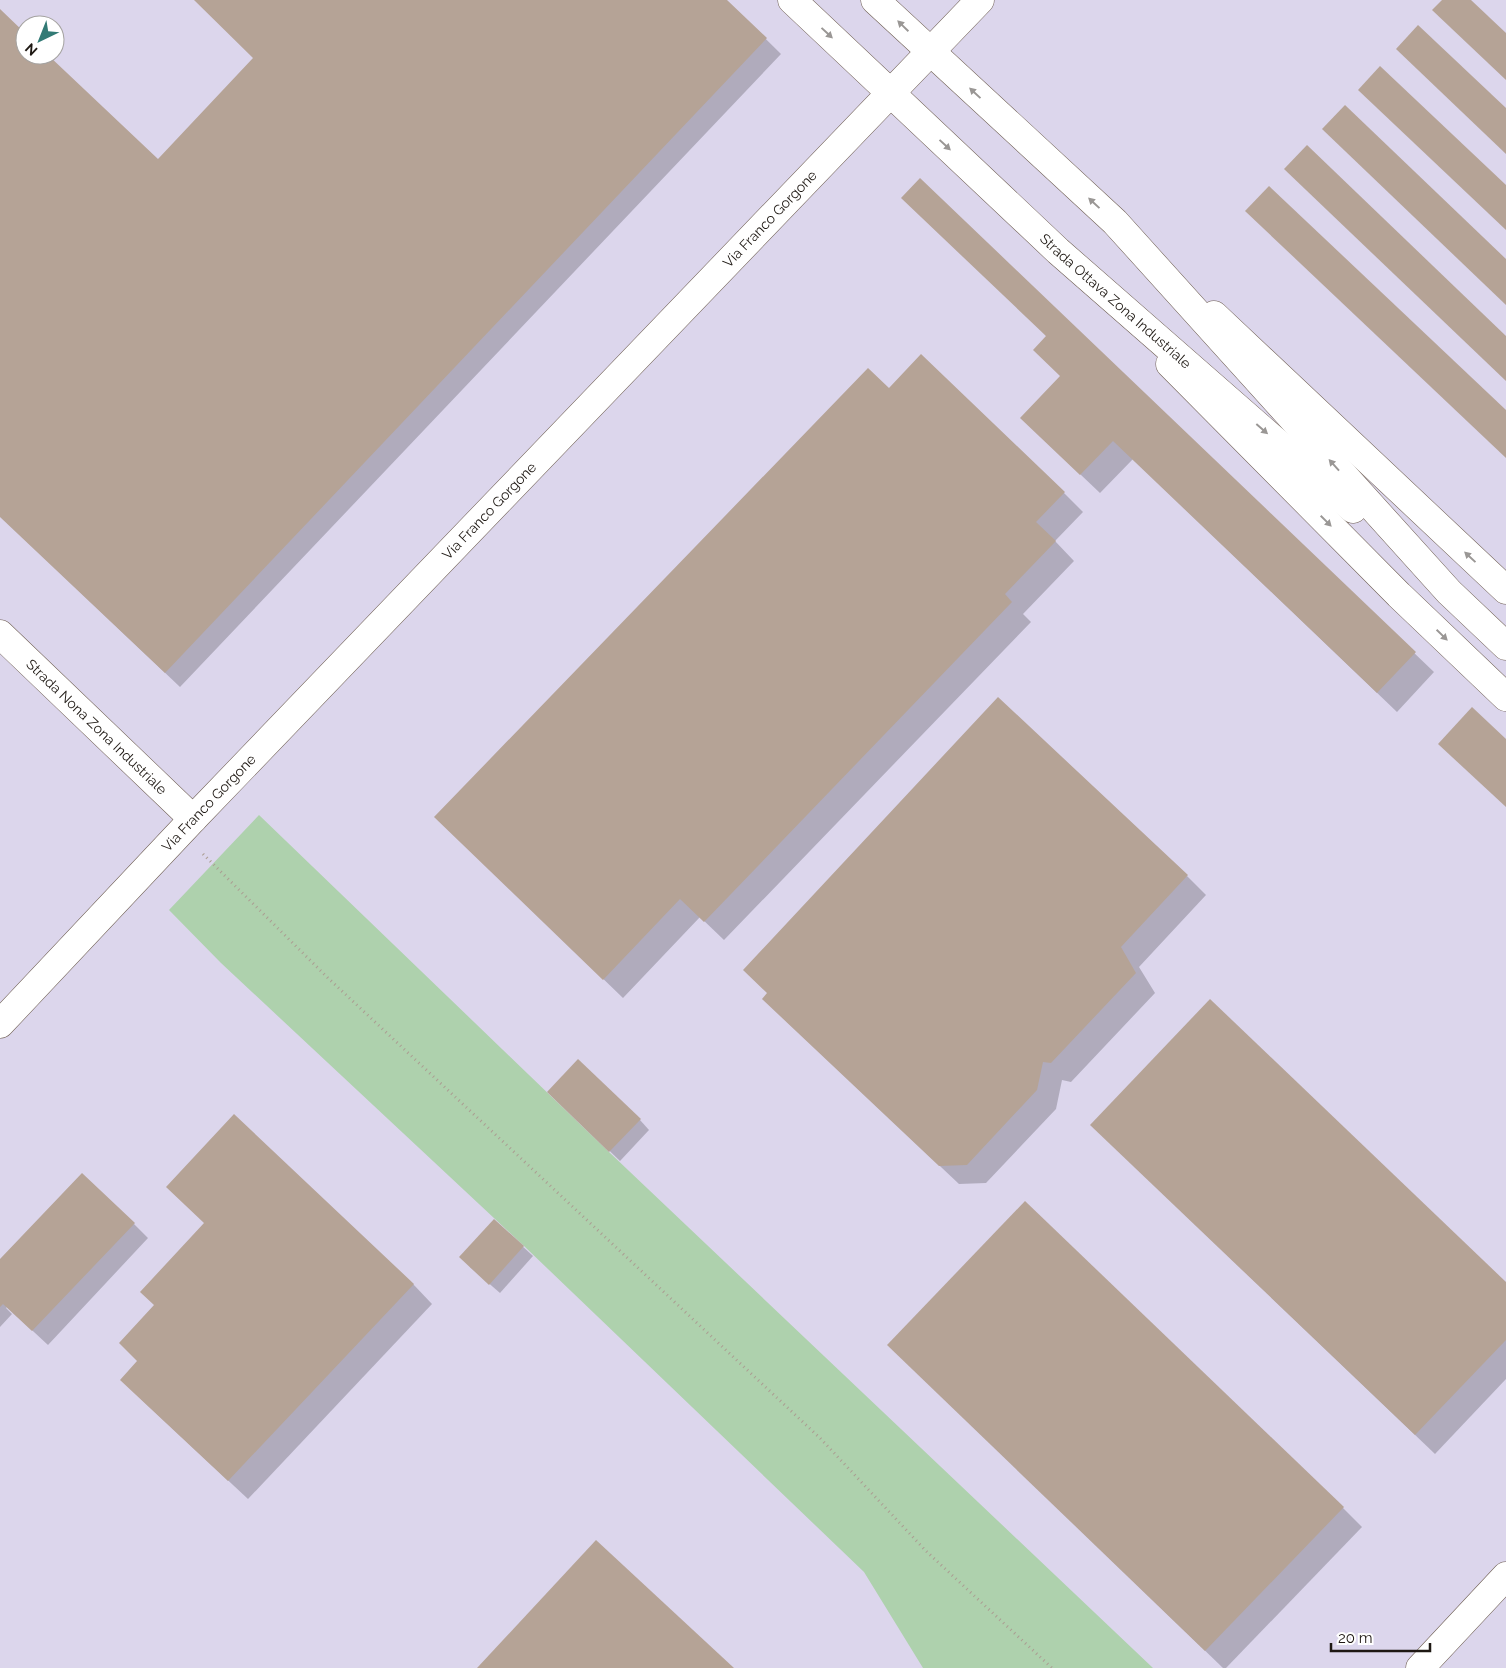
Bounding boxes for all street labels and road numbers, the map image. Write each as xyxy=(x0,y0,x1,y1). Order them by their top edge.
street label: Via Franco Gorgone xyxy=(720,167,820,271)
street label: Strada Ottava Zona Industriale xyxy=(1037,230,1194,372)
street label: Via Franco Gorgone xyxy=(439,459,539,563)
street label: Strada Nona Zona Industriale xyxy=(23,656,170,798)
street label: Via Franco Gorgone xyxy=(159,751,259,855)

